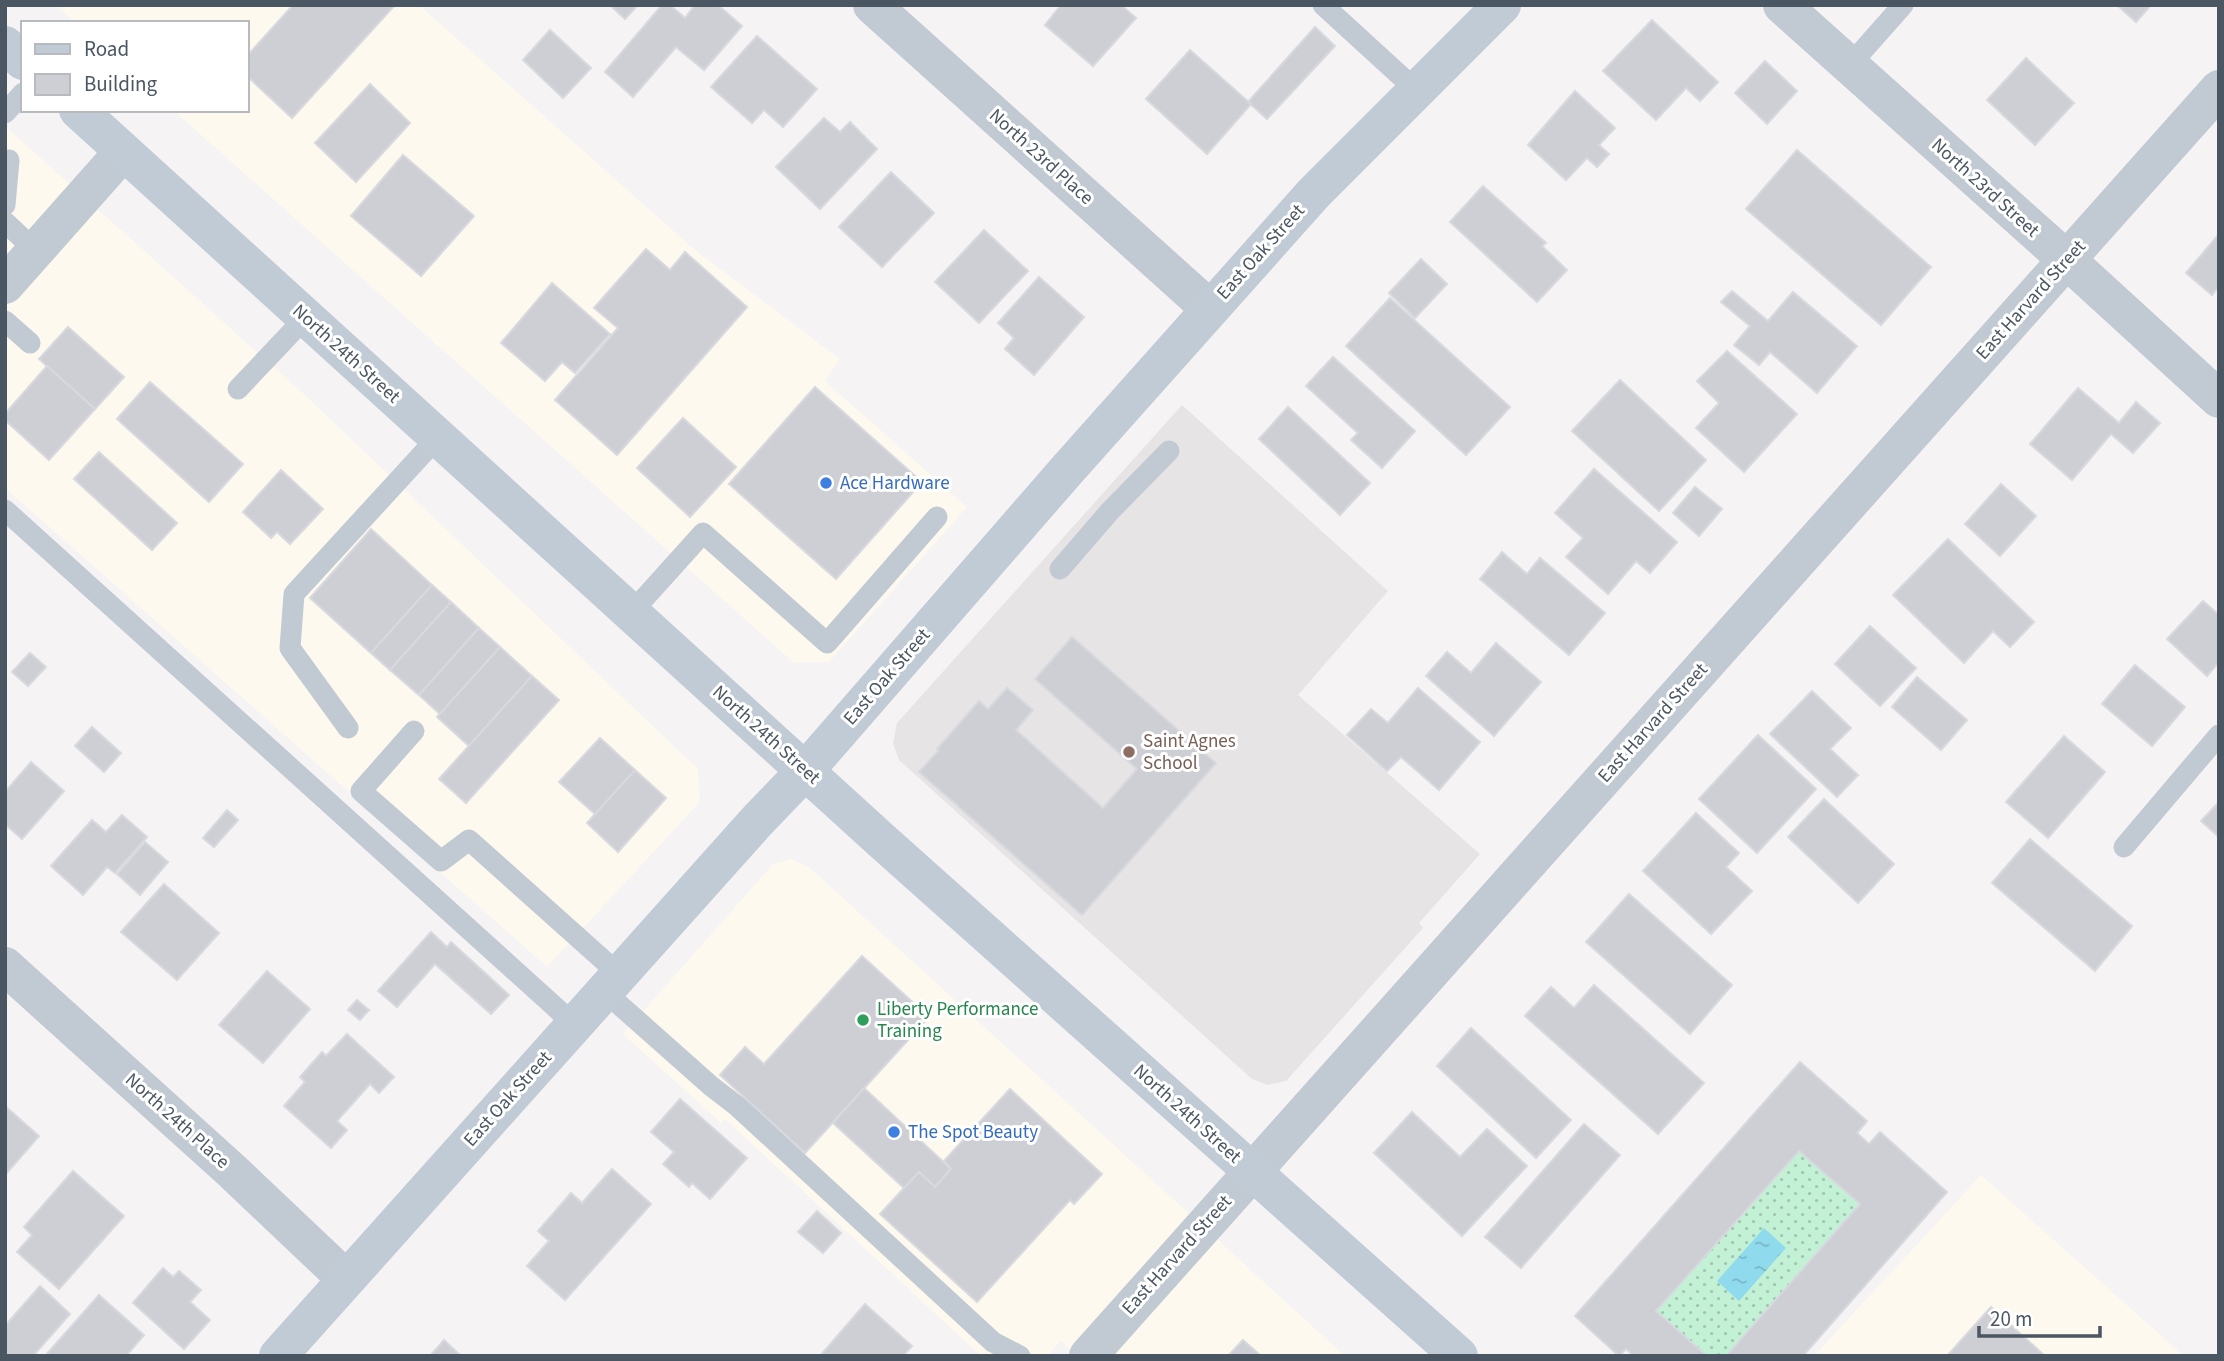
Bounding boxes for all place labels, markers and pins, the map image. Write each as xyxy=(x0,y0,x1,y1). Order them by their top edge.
place label: Ace Hardware xyxy=(840,470,950,497)
marker: Ace Hardware xyxy=(818,475,834,491)
place label: Saint Agnes School xyxy=(1143,728,1236,777)
marker: Saint Agnes School xyxy=(1121,744,1137,760)
place label: Liberty Performance Training xyxy=(877,996,1039,1045)
marker: Liberty Performance Training xyxy=(855,1012,871,1028)
place label: The Spot Beauty xyxy=(908,1119,1038,1146)
marker: The Spot Beauty xyxy=(886,1124,902,1140)

